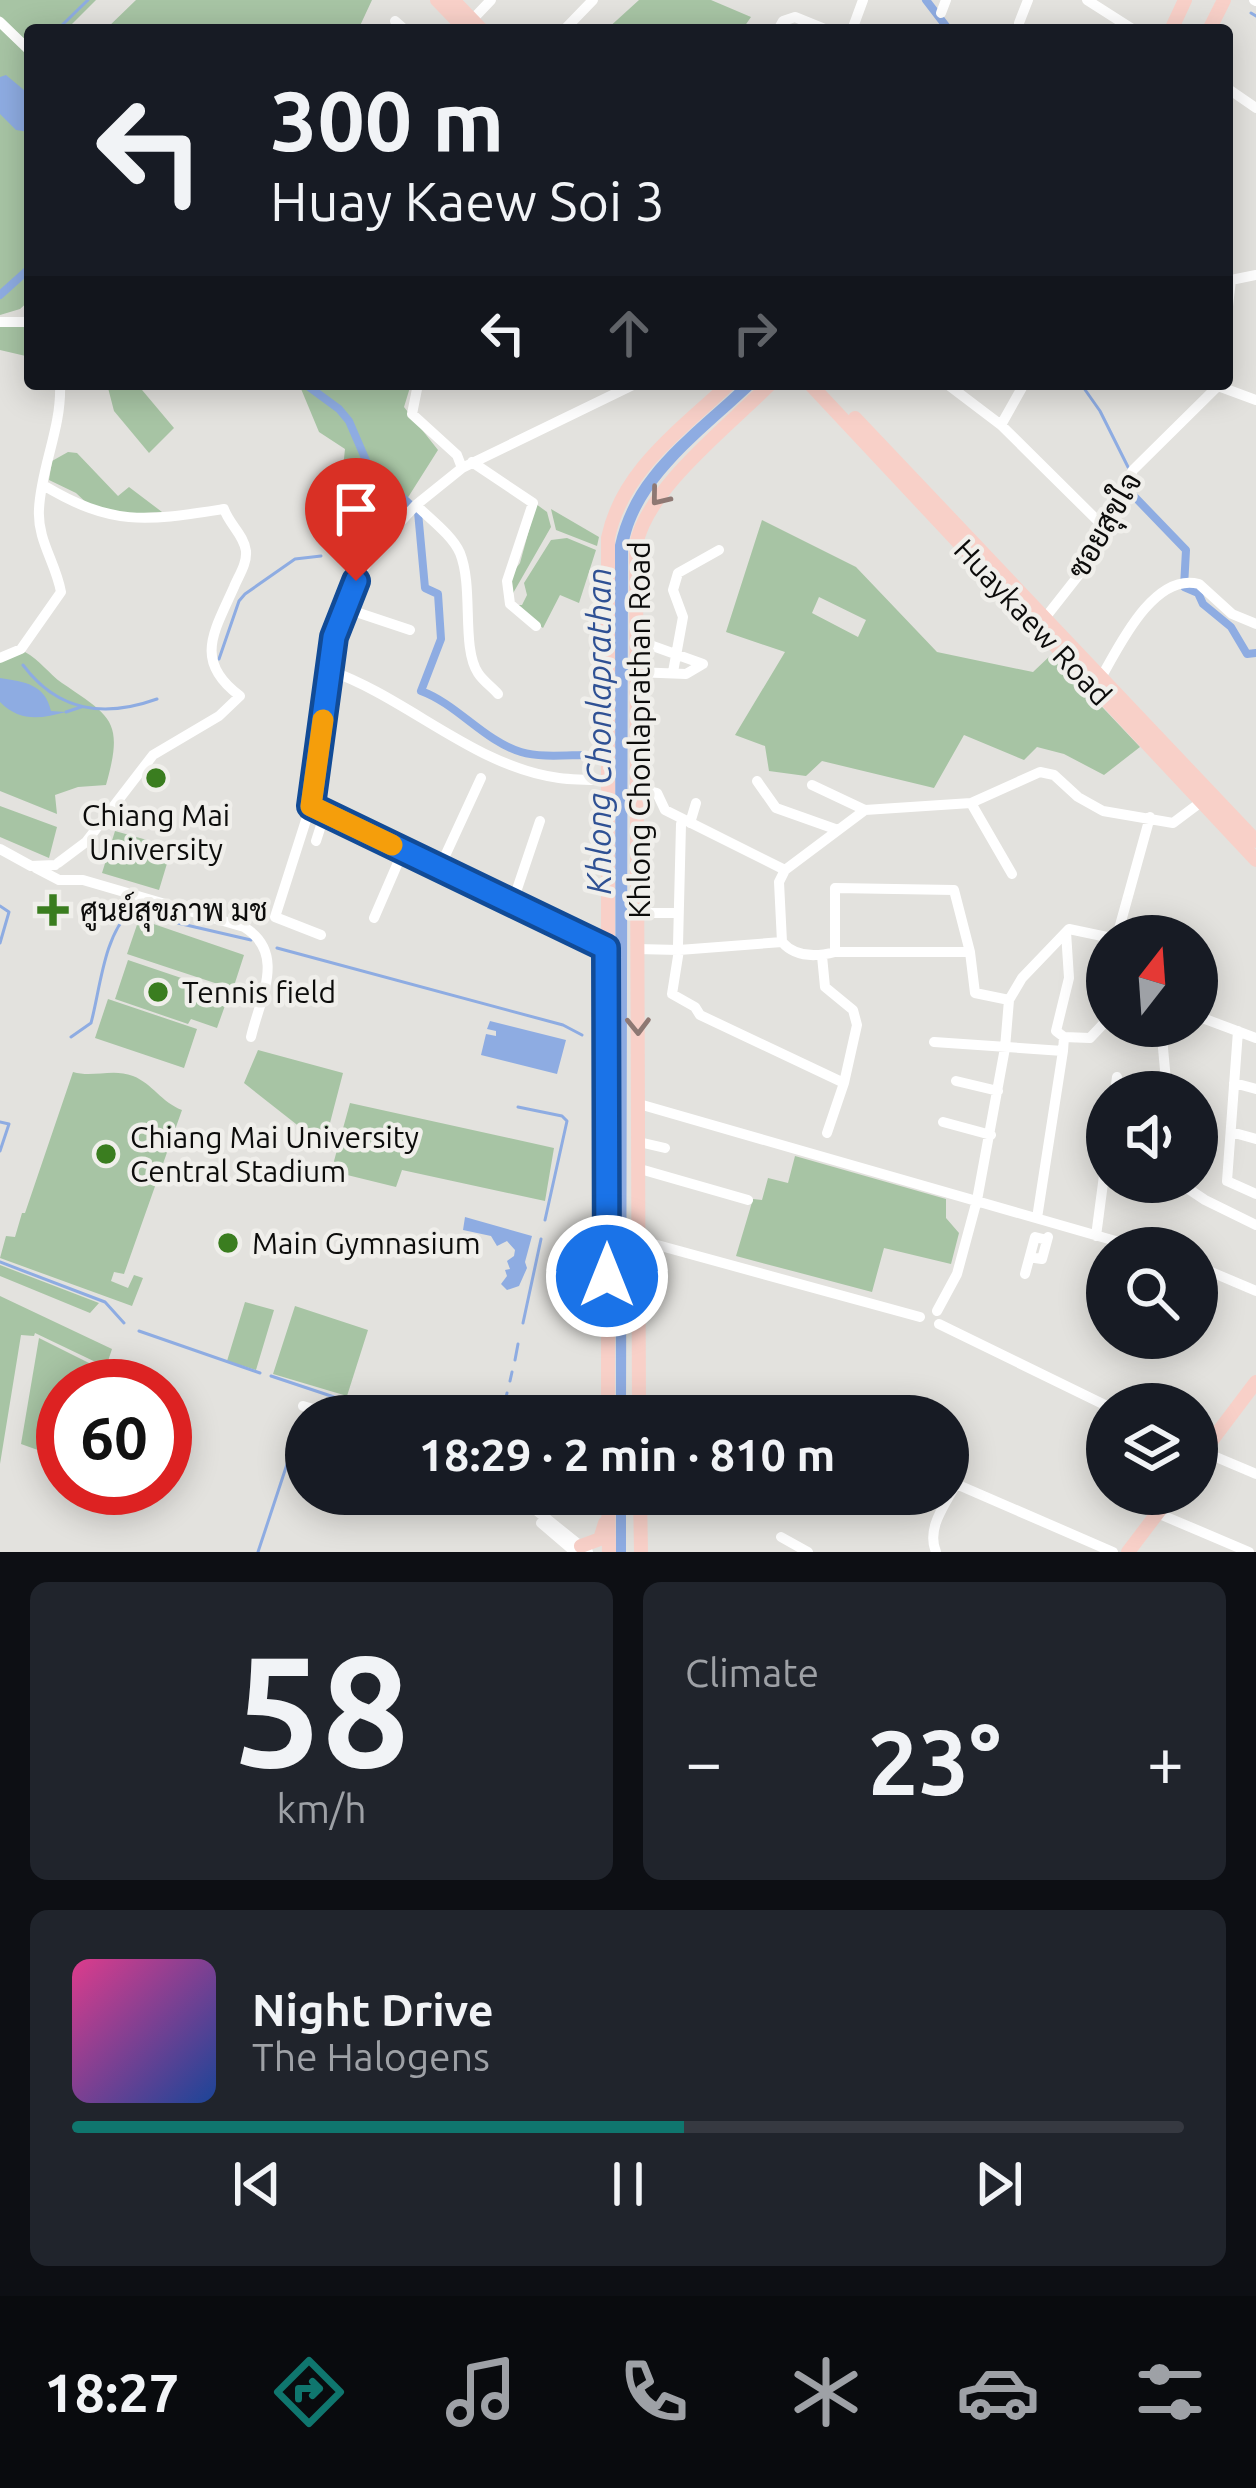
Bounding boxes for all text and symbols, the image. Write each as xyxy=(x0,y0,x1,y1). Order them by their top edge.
icon: left xyxy=(72,72,228,228)
text: 300 m xyxy=(270,73,504,167)
text: Huay Kaew Soi 3 xyxy=(270,171,665,231)
icon: left xyxy=(470,300,536,366)
icon: ahead xyxy=(596,300,662,366)
icon: right xyxy=(722,300,788,366)
pin xyxy=(305,458,407,581)
street label: ซอยสุขใจ xyxy=(1058,465,1152,586)
icon: arrive xyxy=(323,476,389,542)
one-way arrow xyxy=(652,484,673,506)
street label: Huaykaew Road xyxy=(947,532,1119,712)
street label: Khlong Chonlaprathan Road xyxy=(622,541,656,919)
water label: Khlong Chonlaprathan xyxy=(580,568,617,894)
marker: Chiang Mai University xyxy=(143,765,169,791)
place label: Chiang Mai University xyxy=(82,798,230,866)
place label: ศูนย์สุขภาพ มช xyxy=(80,891,268,932)
marker: ศูนย์สุขภาพ มช xyxy=(37,894,69,926)
north arrow xyxy=(1086,915,1218,1047)
map controls xyxy=(1086,915,1218,1515)
place label: Tennis field xyxy=(182,975,336,1009)
marker: Tennis field xyxy=(145,979,171,1005)
one-way arrow xyxy=(625,1018,651,1036)
button: sound xyxy=(1086,1071,1218,1203)
place label: Chiang Mai University Central Stadium xyxy=(130,1120,419,1188)
marker: Chiang Mai University Central Stadium xyxy=(93,1141,119,1167)
position arrow xyxy=(544,1213,670,1339)
place label: Main Gymnasium xyxy=(252,1226,481,1260)
button: search xyxy=(1086,1227,1218,1359)
marker: Main Gymnasium xyxy=(215,1230,241,1256)
speed limit sign: 60 xyxy=(36,1359,192,1515)
button: layers xyxy=(1086,1383,1218,1515)
text: 18:29 · 2 min · 810 m xyxy=(419,1429,835,1480)
text: 58 xyxy=(234,1622,409,1796)
text: Climate xyxy=(685,1651,819,1694)
text: 23° xyxy=(868,1711,1001,1812)
text: − xyxy=(685,1724,722,1798)
text: + xyxy=(1147,1724,1184,1798)
text: km/h xyxy=(276,1787,367,1830)
text: Night Drive xyxy=(252,1984,494,2035)
text: The Halogens xyxy=(252,2035,490,2078)
icon: previous xyxy=(224,2151,290,2217)
icon: pause xyxy=(595,2151,661,2217)
icon: next xyxy=(966,2151,1032,2217)
icon: directions xyxy=(267,2350,351,2434)
icon: music xyxy=(439,2350,523,2434)
icon: phone xyxy=(612,2350,696,2434)
icon: climate xyxy=(784,2350,868,2434)
icon: car xyxy=(956,2350,1040,2434)
icon: filters xyxy=(1128,2350,1212,2434)
text: 18:27 xyxy=(44,2362,179,2422)

